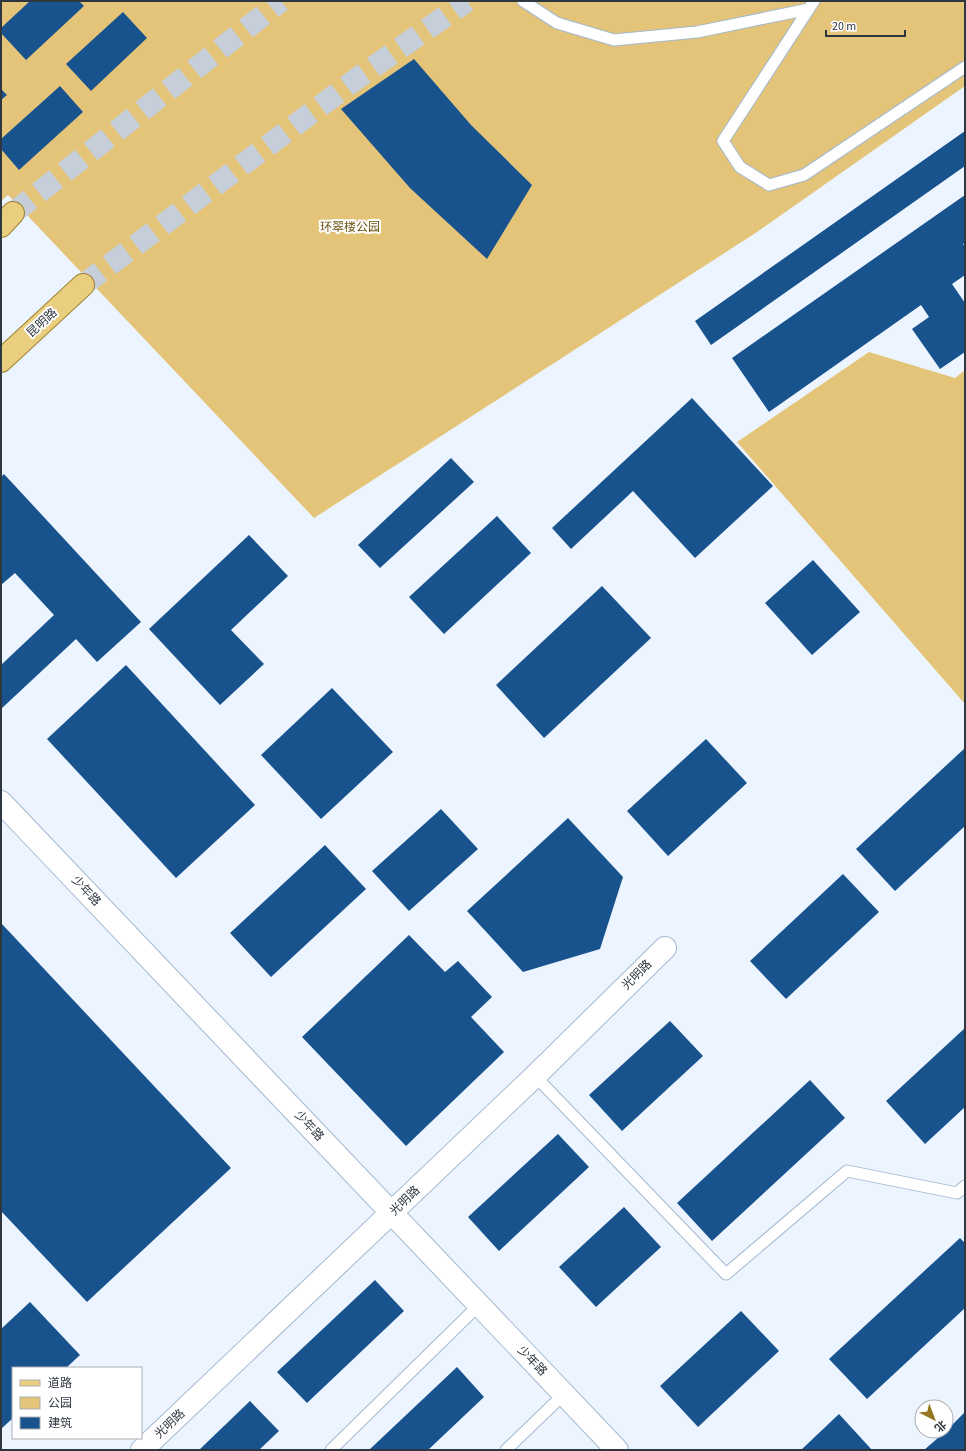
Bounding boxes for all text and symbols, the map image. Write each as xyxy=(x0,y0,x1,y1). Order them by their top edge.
scale bar xyxy=(826,12,905,38)
text: 20 m xyxy=(832,18,856,35)
park label: 环翠楼公园 xyxy=(320,219,380,236)
street label: 昆明路 xyxy=(23,305,61,341)
street label: 少年路 xyxy=(68,872,104,910)
street label: 光明路 xyxy=(618,956,656,994)
street label: 少年路 xyxy=(291,1107,327,1145)
street label: 光明路 xyxy=(386,1182,424,1220)
street label: 少年路 xyxy=(513,1342,551,1380)
legend xyxy=(12,1367,142,1439)
text: 道路 xyxy=(48,1375,72,1392)
text: 公园 xyxy=(48,1395,72,1412)
north arrow xyxy=(914,1399,954,1439)
street label: 光明路 xyxy=(151,1406,189,1442)
text: 建筑 xyxy=(48,1415,72,1432)
text: 北 xyxy=(931,1417,949,1435)

